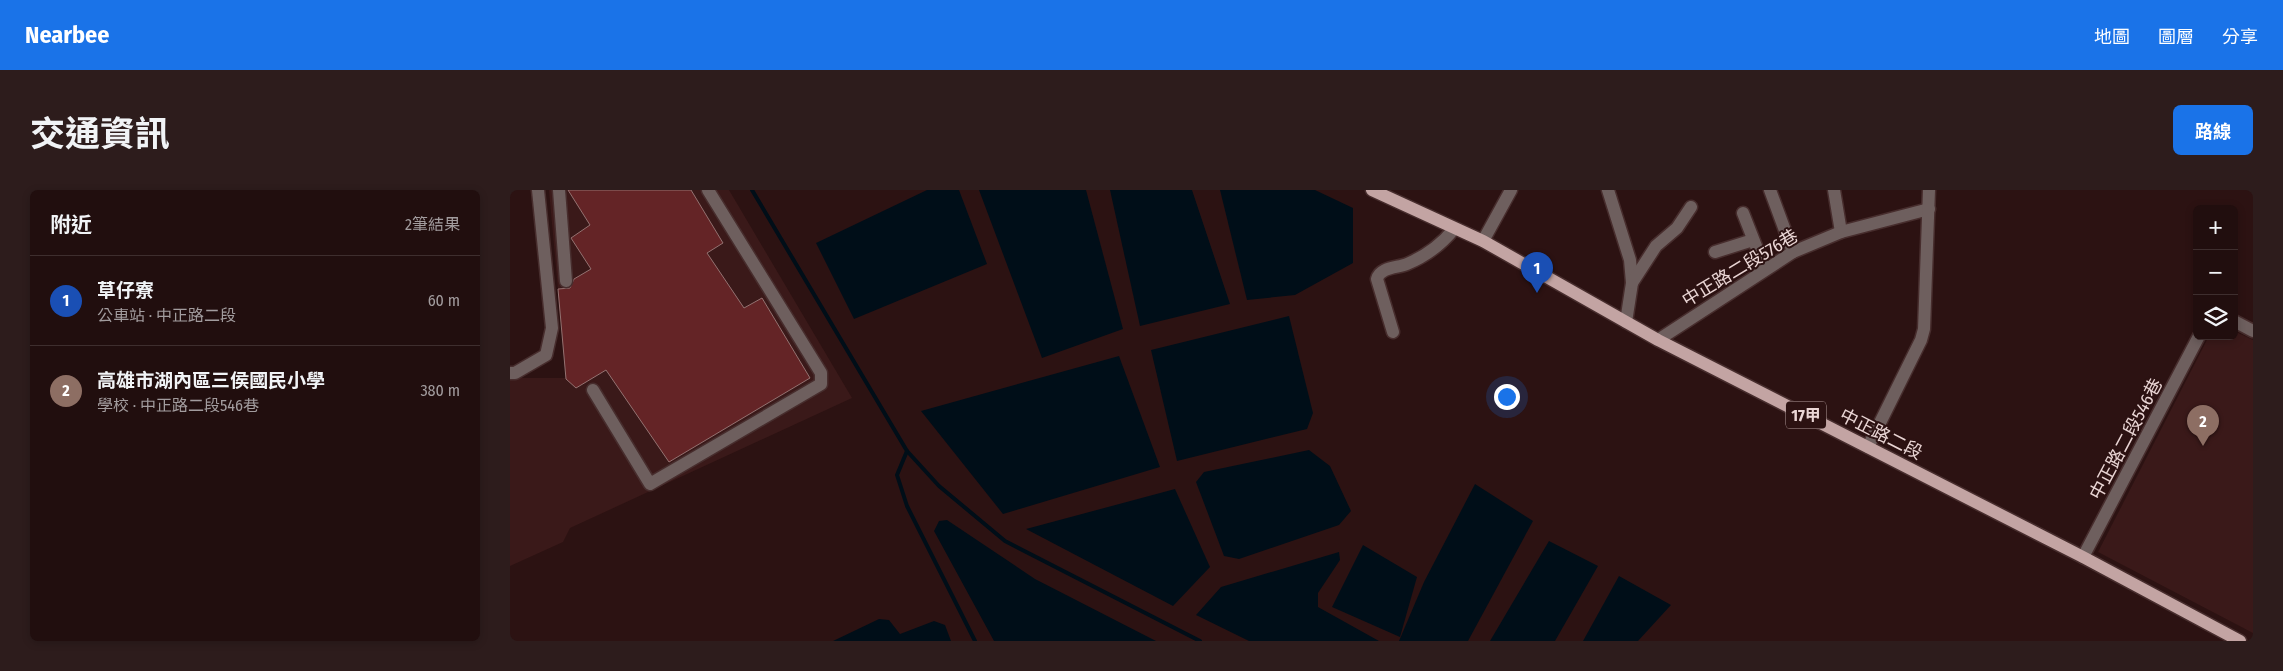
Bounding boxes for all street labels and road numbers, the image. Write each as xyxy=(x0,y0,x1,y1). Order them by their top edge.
street label: 中正路二段576巷 xyxy=(1678,225,1802,311)
street label: 中正路二段546巷 xyxy=(2085,375,2167,503)
road number: 17甲 xyxy=(1786,402,1826,428)
street label: 中正路二段 xyxy=(1836,404,1926,464)

